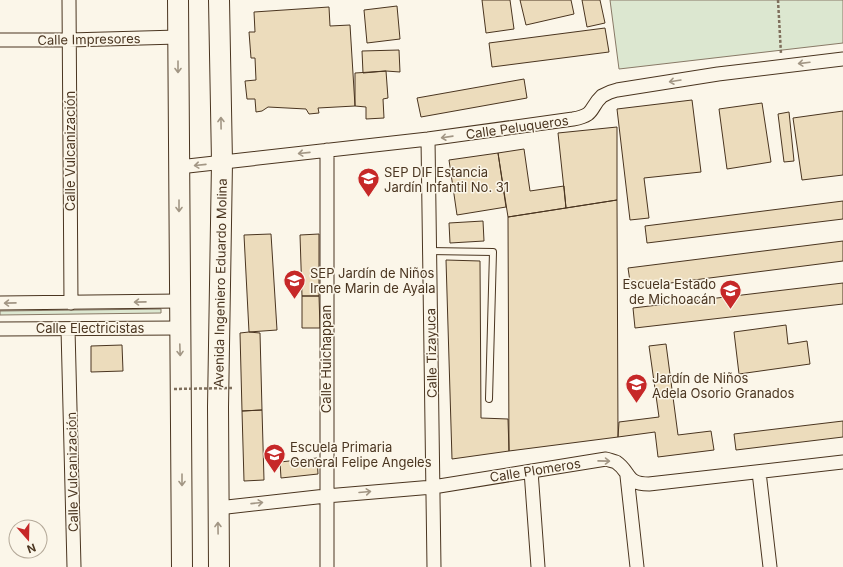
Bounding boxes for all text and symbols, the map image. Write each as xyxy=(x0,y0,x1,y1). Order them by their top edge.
street label: Calle Impresores xyxy=(37,30,141,48)
one-way arrow xyxy=(798,59,811,67)
one-way arrow xyxy=(175,60,182,73)
one-way arrow xyxy=(669,77,682,85)
street label: Calle Vulcanización xyxy=(62,91,78,211)
street label: Calle Peluqueros xyxy=(465,112,570,142)
one-way arrow xyxy=(217,117,225,130)
one-way arrow xyxy=(441,133,454,141)
one-way arrow xyxy=(298,149,311,157)
one-way arrow xyxy=(194,161,207,169)
place label: SEP DIF Estancia Jardín Infantil No. 31 xyxy=(384,164,509,195)
school or university icon: SEP DIF Estancia Jardín Infantil No. 31 xyxy=(356,166,382,199)
street label: Avenida Ingeniero Eduardo Molina xyxy=(210,178,230,388)
one-way arrow xyxy=(175,199,183,212)
place label: SEP Jardín de Niños Irene Marin de Ayala xyxy=(310,265,436,296)
school or university icon: SEP Jardín de Niños Irene Marin de Ayala xyxy=(282,267,308,300)
place label: Escuela Estado de Michoacán xyxy=(622,276,716,307)
school or university icon: Escuela Estado de Michoacán xyxy=(718,278,744,311)
one-way arrow xyxy=(134,298,147,306)
one-way arrow xyxy=(4,299,17,307)
street label: Calle Huichappan xyxy=(318,305,334,413)
street label: Calle Tizayuca xyxy=(422,308,440,398)
street label: Calle Electricistas xyxy=(36,320,144,336)
one-way arrow xyxy=(177,343,184,356)
place label: Jardín de Niños Adela Osorio Granados xyxy=(652,370,795,401)
school or university icon: Jardín de Niños Adela Osorio Granados xyxy=(624,372,650,405)
street label: Calle Vulcanización xyxy=(63,412,81,532)
place label: Escuela Primaria General Felipe Angeles xyxy=(290,439,432,470)
school or university icon: Escuela Primaria General Felipe Angeles xyxy=(262,441,288,474)
street label: Calle Plomeros xyxy=(488,455,582,485)
one-way arrow xyxy=(598,457,611,464)
one-way arrow xyxy=(178,473,186,486)
one-way arrow xyxy=(358,489,371,496)
one-way arrow xyxy=(250,500,263,507)
north arrow xyxy=(8,519,48,559)
one-way arrow xyxy=(215,522,222,535)
text: N xyxy=(25,540,38,556)

